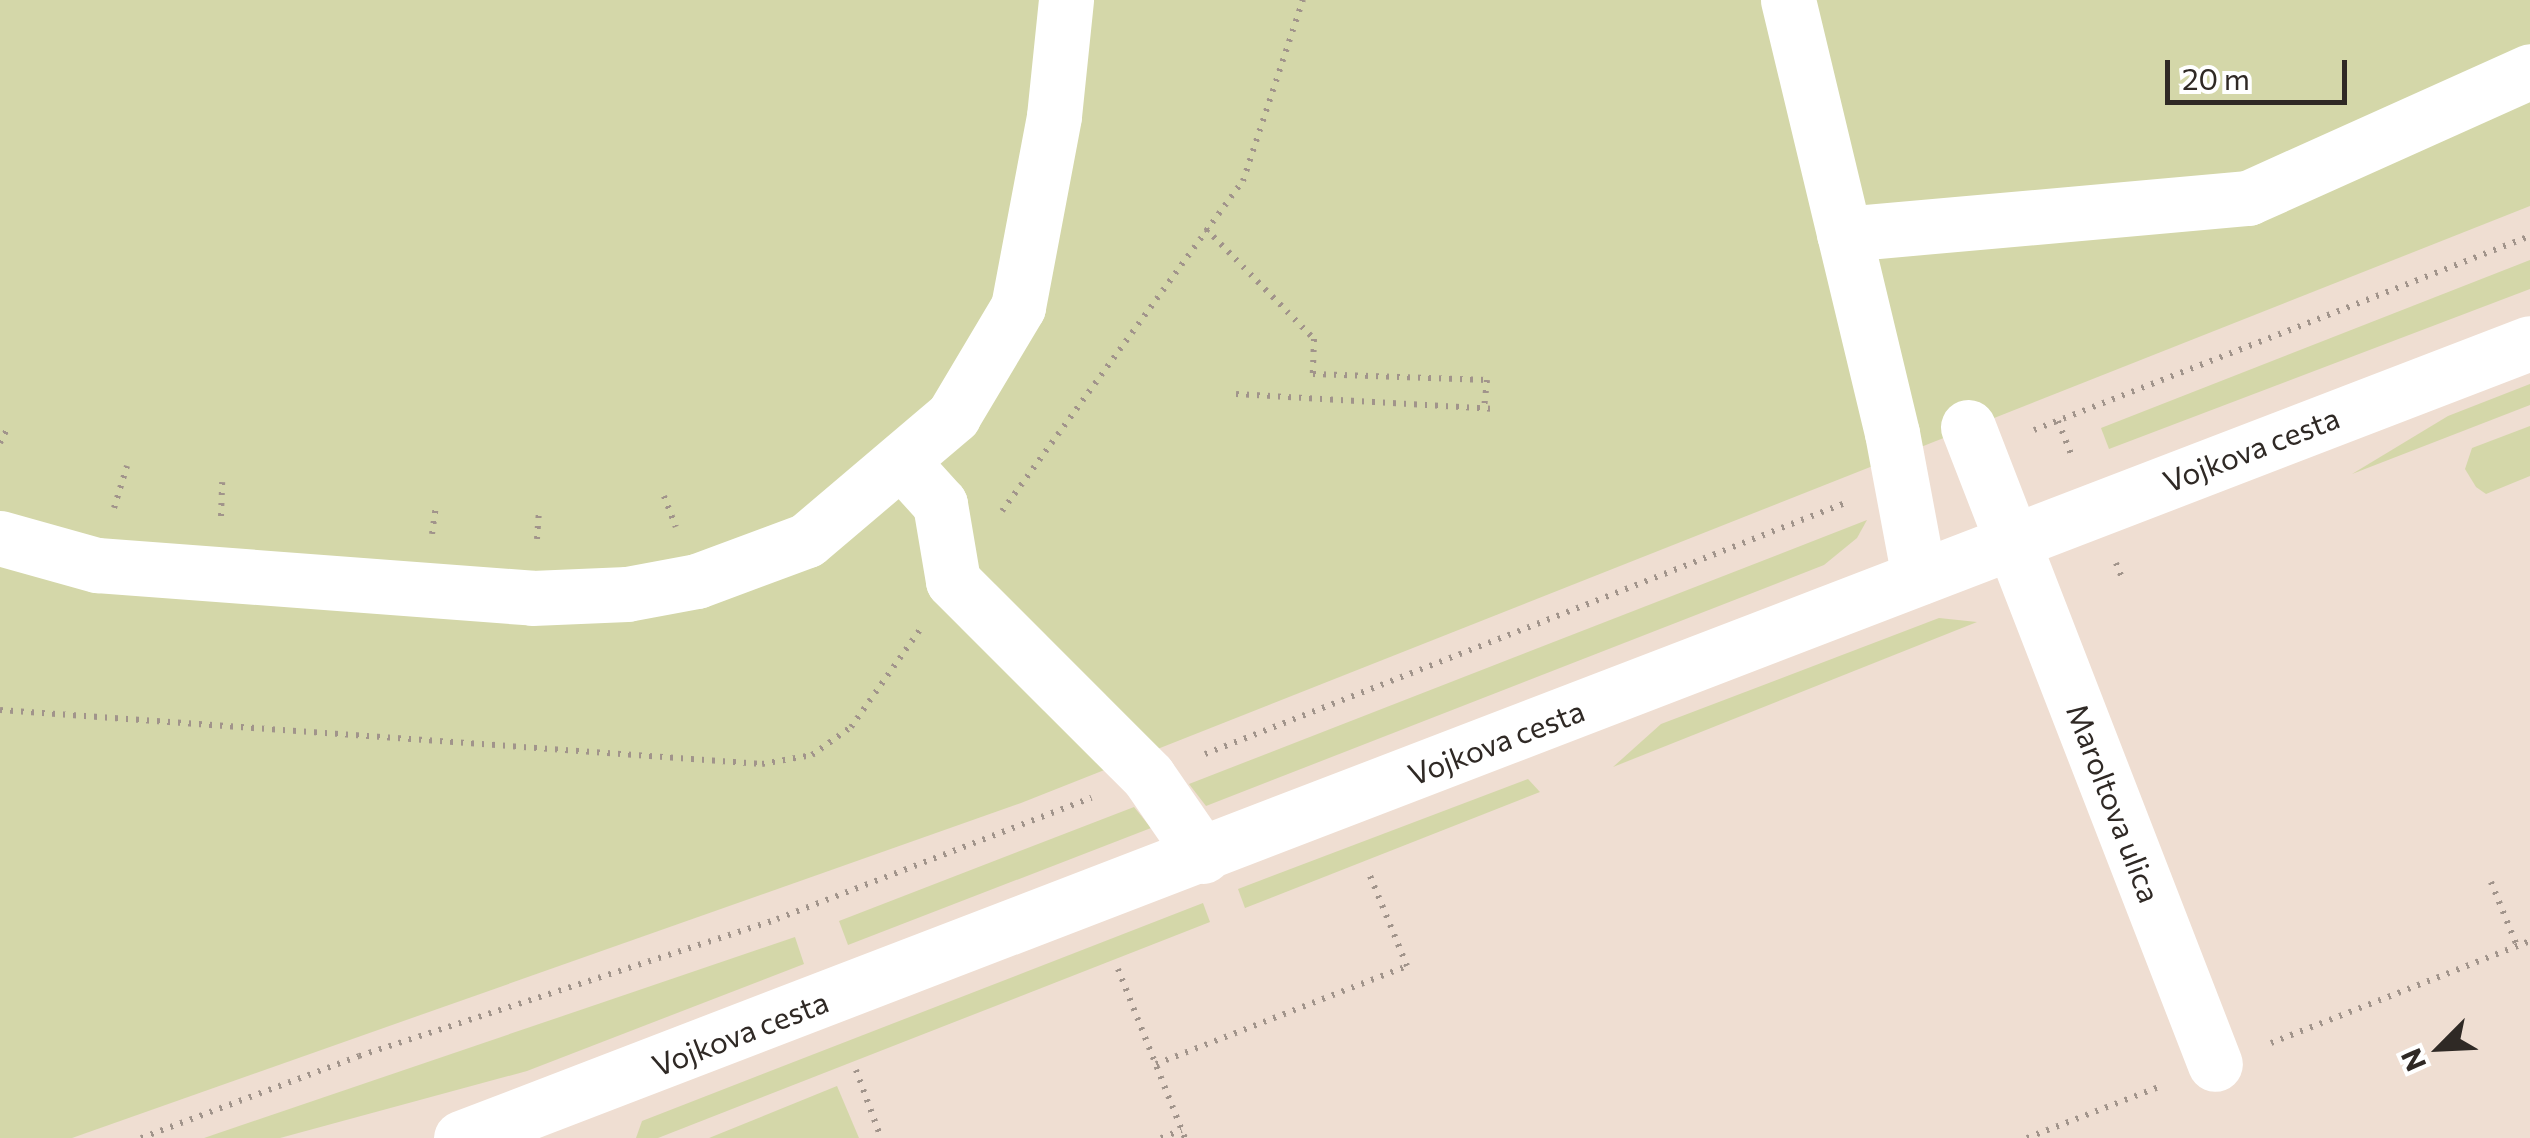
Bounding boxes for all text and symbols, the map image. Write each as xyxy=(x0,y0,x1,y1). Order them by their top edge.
scale bar xyxy=(2170,40,2352,102)
text: 20 m xyxy=(2182,59,2250,96)
street label: Vojkova cesta xyxy=(2158,399,2344,499)
street label: Vojkova cesta xyxy=(1403,692,1589,792)
street label: Maroltova ulica xyxy=(2060,699,2168,907)
street label: Vojkova cesta xyxy=(647,983,833,1083)
north arrow xyxy=(2390,998,2490,1098)
text: N xyxy=(2393,1044,2432,1077)

